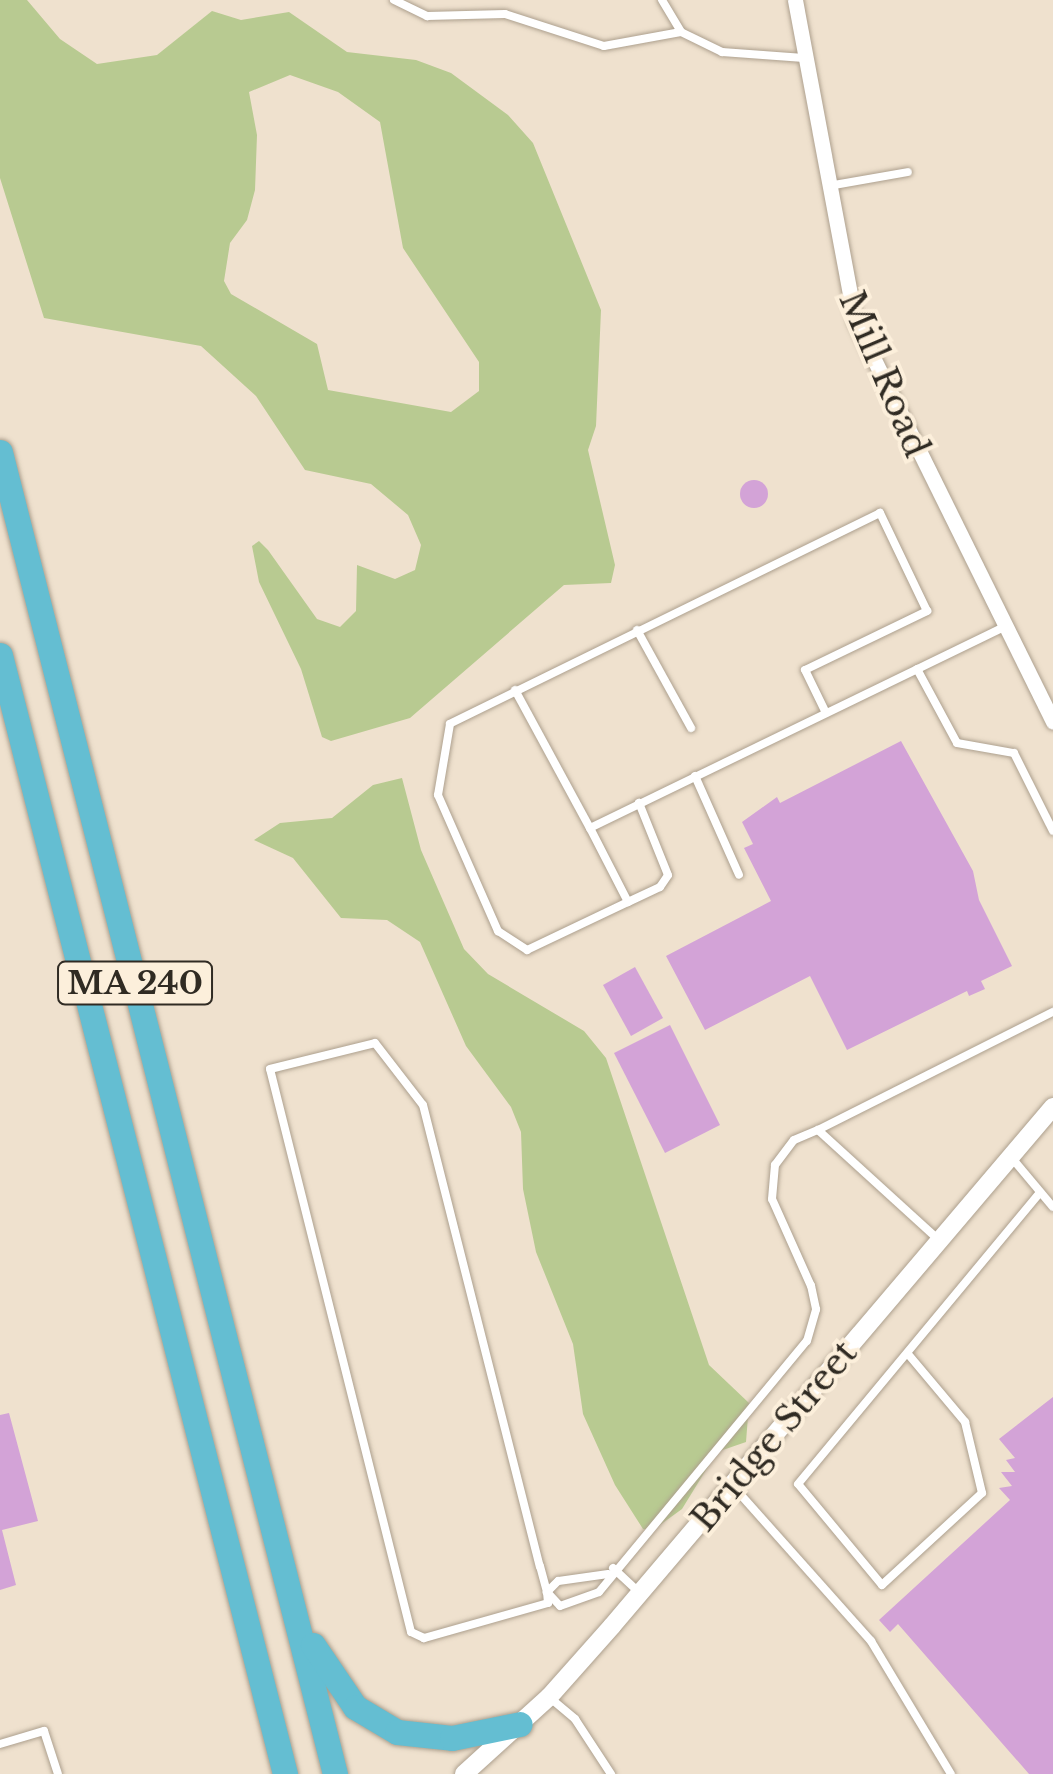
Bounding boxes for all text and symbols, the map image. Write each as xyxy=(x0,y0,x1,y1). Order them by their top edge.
street label: Mill Road xyxy=(830,285,938,463)
road number: MA 240 xyxy=(55,956,215,1010)
street label: Bridge Street xyxy=(682,1332,866,1540)

